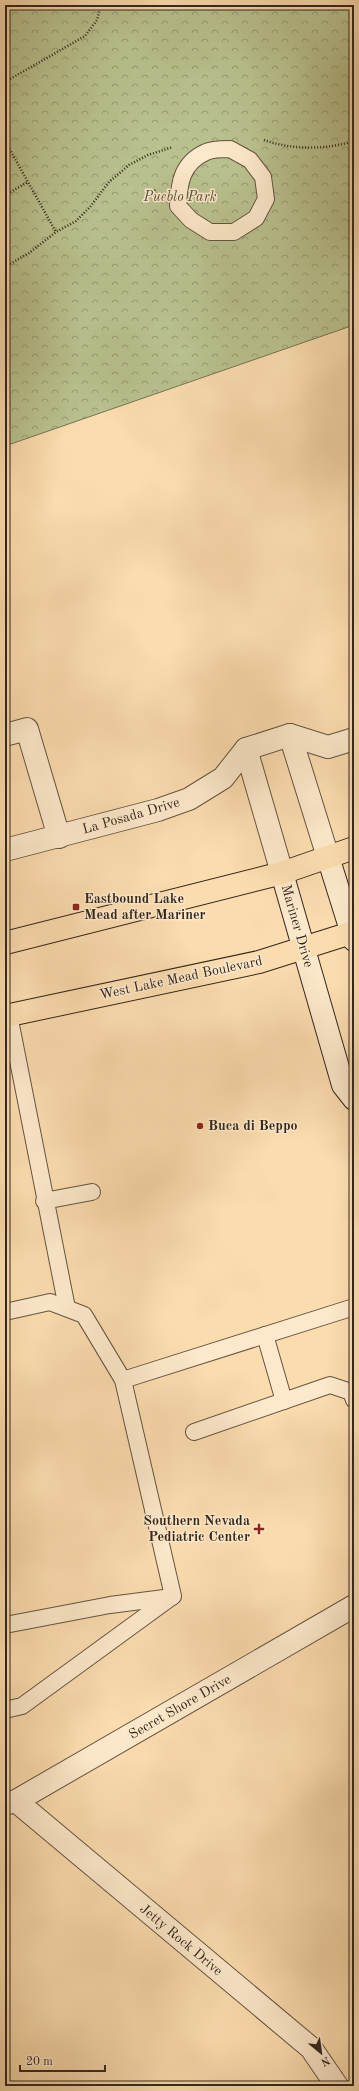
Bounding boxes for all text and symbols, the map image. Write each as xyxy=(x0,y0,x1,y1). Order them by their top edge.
park label: Pueblo Park xyxy=(143,190,217,204)
street label: La Posada Drive xyxy=(81,795,181,837)
street label: Mariner Drive xyxy=(278,883,316,969)
place label: Eastbound Lake Mead after Mariner xyxy=(84,892,206,922)
marker: Eastbound Lake Mead after Mariner xyxy=(71,902,81,912)
street label: West Lake Mead Boulevard xyxy=(98,954,264,1002)
place label: Buca di Beppo xyxy=(208,1119,298,1133)
marker: Buca di Beppo xyxy=(195,1121,205,1131)
place label: Southern Nevada Pediatric Center xyxy=(143,1514,250,1544)
marker: Southern Nevada Pediatric Center xyxy=(253,1523,265,1535)
street label: Secret Shore Drive xyxy=(127,1672,233,1742)
street label: Jetty Rock Drive xyxy=(137,1902,225,1978)
north arrow xyxy=(301,2033,341,2073)
scale bar xyxy=(20,2047,105,2073)
text: N xyxy=(318,2054,331,2068)
text: 20 m xyxy=(26,2056,53,2068)

